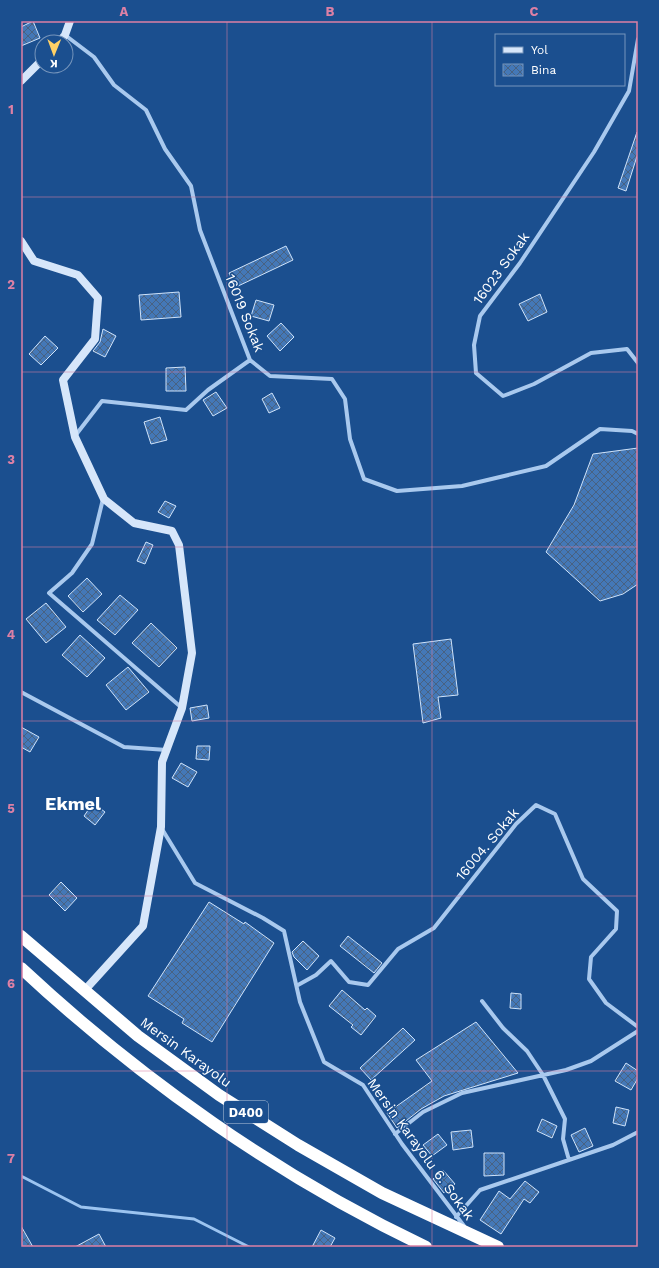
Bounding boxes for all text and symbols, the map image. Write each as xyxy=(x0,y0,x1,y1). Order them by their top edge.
text: A xyxy=(120,4,129,19)
text: B xyxy=(326,4,335,19)
text: C xyxy=(530,4,539,19)
north arrow xyxy=(34,34,74,74)
legend xyxy=(495,34,625,86)
text: Yol xyxy=(531,43,548,57)
text: K xyxy=(50,57,58,70)
text: Bina xyxy=(531,63,556,77)
text: 1 xyxy=(8,102,14,117)
street label: 16023 Sokak xyxy=(470,229,532,307)
street label: 16019 Sokak xyxy=(222,272,268,354)
text: 2 xyxy=(7,277,15,292)
text: 3 xyxy=(7,452,15,467)
text: 4 xyxy=(7,627,16,642)
district label: Ekmel xyxy=(45,793,101,814)
text: 5 xyxy=(7,801,15,816)
street label: 16004. Sokak xyxy=(452,805,522,883)
text: 6 xyxy=(7,976,15,991)
street label: Mersin Karayolu xyxy=(137,1014,235,1090)
street label: Mersin Karayolu 6. Sokak xyxy=(364,1075,478,1223)
road number: D400 xyxy=(224,1101,268,1123)
text: 7 xyxy=(7,1151,15,1166)

